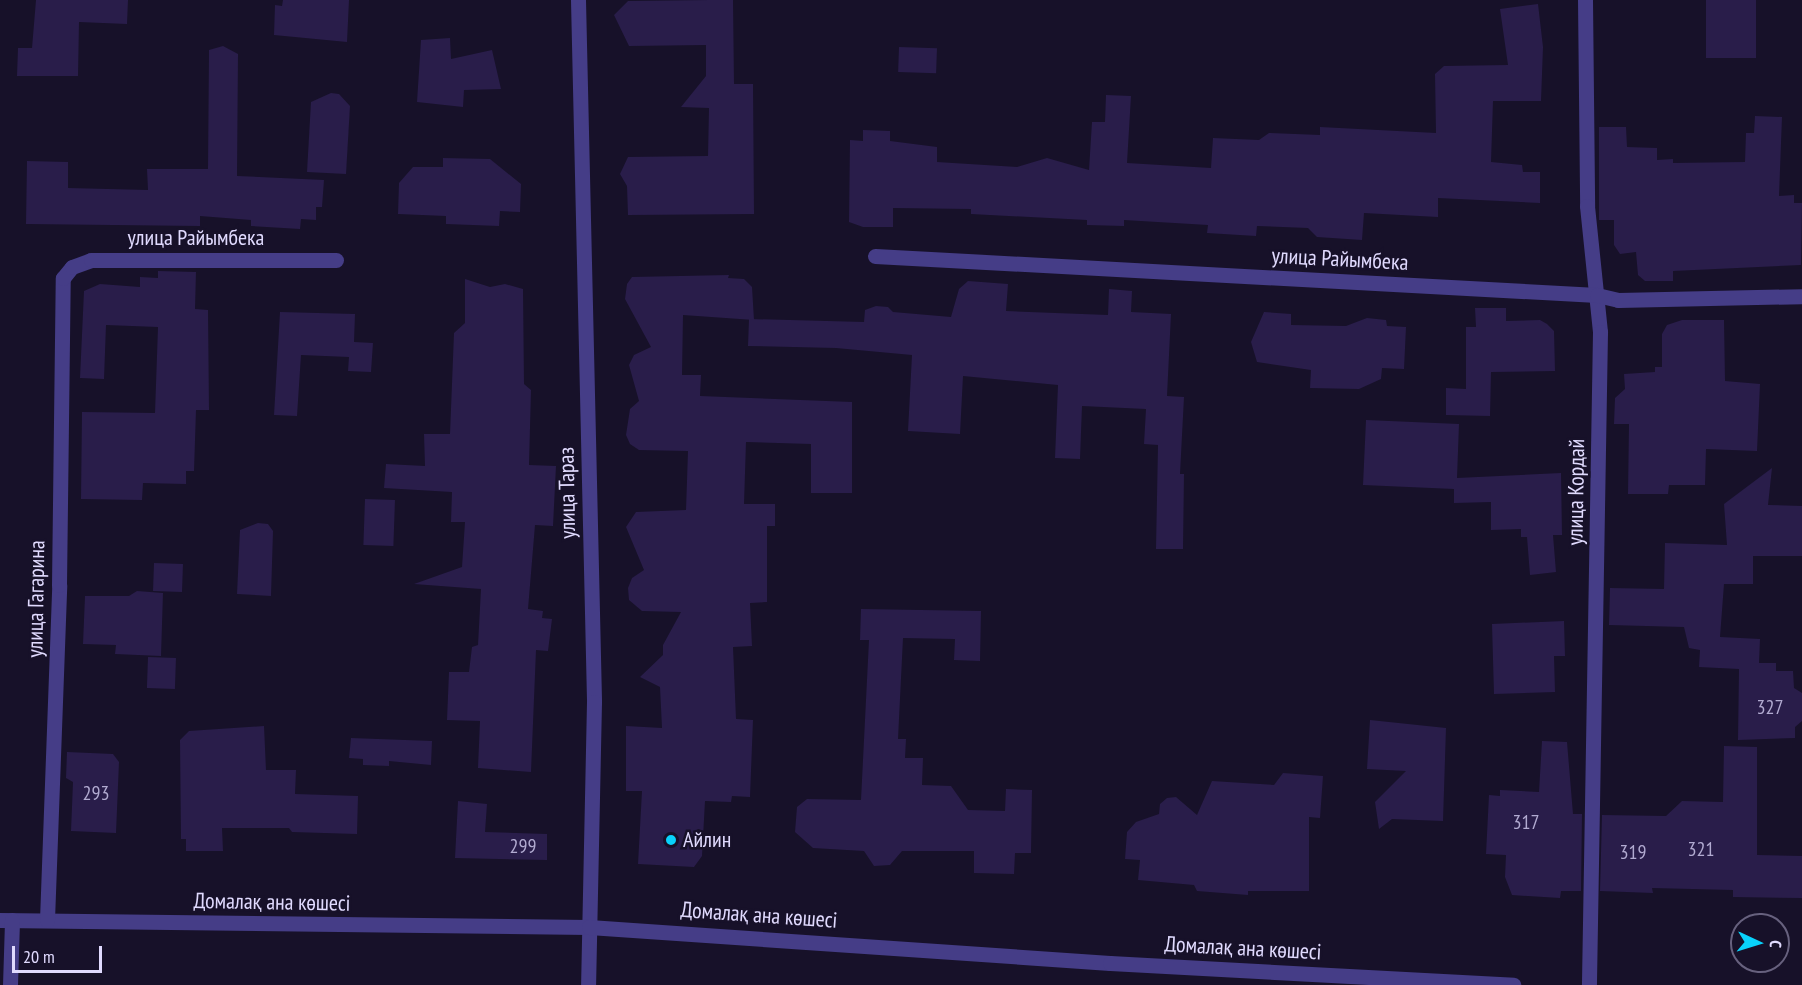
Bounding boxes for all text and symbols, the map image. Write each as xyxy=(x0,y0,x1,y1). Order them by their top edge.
street label: улица Райымбека xyxy=(128,225,264,251)
street label: улица Райымбека xyxy=(1271,242,1409,276)
street label: улица Кордай xyxy=(1562,438,1590,546)
street label: улица Тараз xyxy=(553,447,581,539)
street label: улица Гагарина xyxy=(22,540,50,658)
house number: 327 xyxy=(1757,695,1783,719)
house number: 293 xyxy=(83,781,109,805)
house number: 317 xyxy=(1513,810,1539,834)
place label: Айлин xyxy=(683,827,731,853)
marker: Айлин xyxy=(664,833,678,847)
house number: 299 xyxy=(510,834,536,858)
house number: 321 xyxy=(1688,837,1714,861)
house number: 319 xyxy=(1620,840,1646,864)
street label: Домалақ ана көшесі xyxy=(193,887,351,917)
street label: Домалақ ана көшесі xyxy=(680,896,838,934)
north arrow xyxy=(1730,913,1790,973)
street label: Домалақ ана көшесі xyxy=(1164,931,1322,965)
scale bar xyxy=(15,934,105,972)
text: С xyxy=(1766,940,1786,948)
text: 20 m xyxy=(23,945,55,968)

